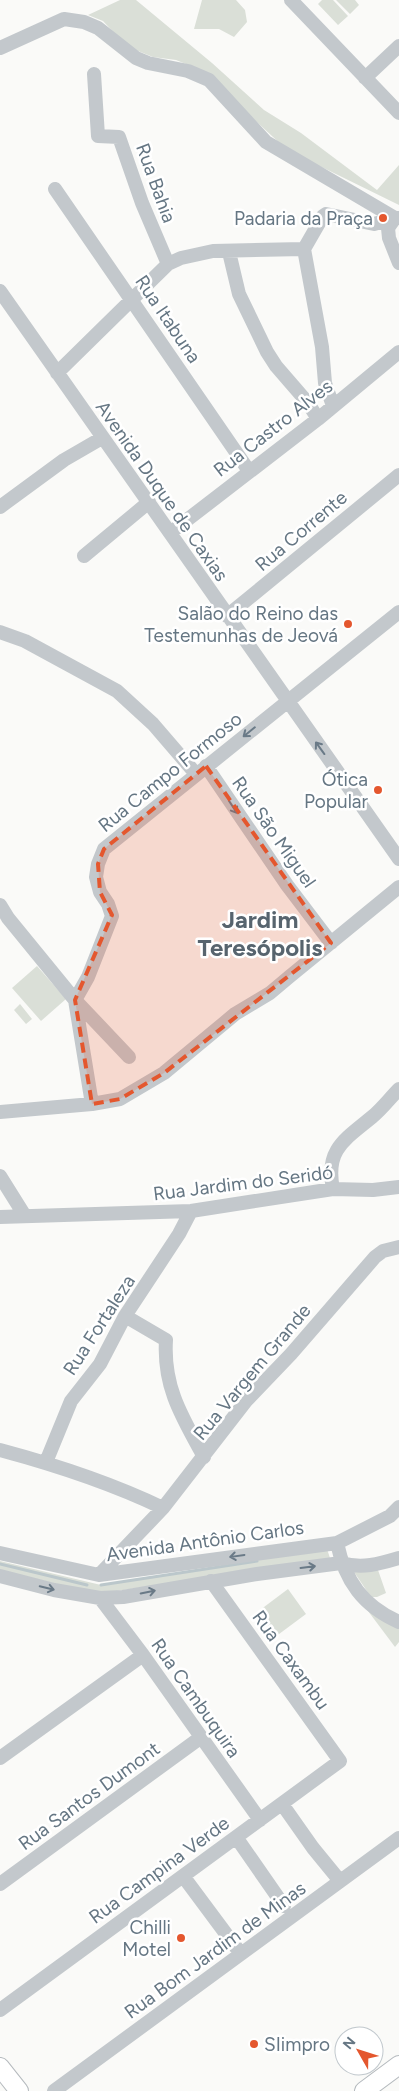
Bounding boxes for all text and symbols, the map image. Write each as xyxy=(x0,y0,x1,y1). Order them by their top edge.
street label: Rua Bahia xyxy=(131,140,181,226)
place label: Padaria da Praça xyxy=(234,207,373,230)
marker: Padaria da Praça xyxy=(377,212,389,224)
street label: Rua Itabuna xyxy=(130,271,206,367)
street label: Rua Castro Alves xyxy=(209,374,337,482)
street label: Avenida Duque de Caxias xyxy=(91,396,233,586)
street label: Rua Corrente xyxy=(250,486,352,576)
place label: Salão do Reino das Testemunhas de Jeová xyxy=(144,602,338,647)
marker: Salão do Reino das Testemunhas de Jeová xyxy=(342,618,354,630)
street label: Rua Campo Formoso xyxy=(94,707,246,837)
one-way arrow xyxy=(243,727,256,738)
one-way arrow xyxy=(315,741,325,755)
place label: Ótica Popular xyxy=(304,768,369,813)
street label: Rua São Miguel xyxy=(227,772,321,892)
marker: Ótica Popular xyxy=(372,784,384,796)
one-way arrow xyxy=(228,800,238,814)
district label: Jardim Teresópolis xyxy=(198,905,323,962)
street label: Rua Jardim do Seridó xyxy=(152,1161,334,1205)
street label: Rua Fortaleza xyxy=(58,1271,140,1379)
street label: Rua Vargem Grande xyxy=(188,1299,316,1445)
street label: Avenida Antônio Carlos xyxy=(105,1516,305,1566)
one-way arrow xyxy=(229,1551,245,1561)
one-way arrow xyxy=(300,1562,316,1572)
one-way arrow xyxy=(39,1584,55,1593)
one-way arrow xyxy=(139,1586,155,1596)
street label: Rua Caxambu xyxy=(247,1606,335,1714)
street label: Rua Cambuquira xyxy=(146,1634,246,1762)
street label: Rua Santos Dumont xyxy=(14,1737,164,1855)
street label: Rua Campina Verde xyxy=(84,1811,234,1929)
street label: Rua Bom Jardim de Minas xyxy=(120,1876,310,2024)
place label: Chilli Motel xyxy=(122,1916,171,1961)
marker: Chilli Motel xyxy=(175,1932,187,1944)
north arrow xyxy=(334,2026,384,2076)
place label: SIimpro xyxy=(264,2033,330,2056)
text: N xyxy=(339,2034,359,2053)
marker: SIimpro xyxy=(248,2038,260,2050)

